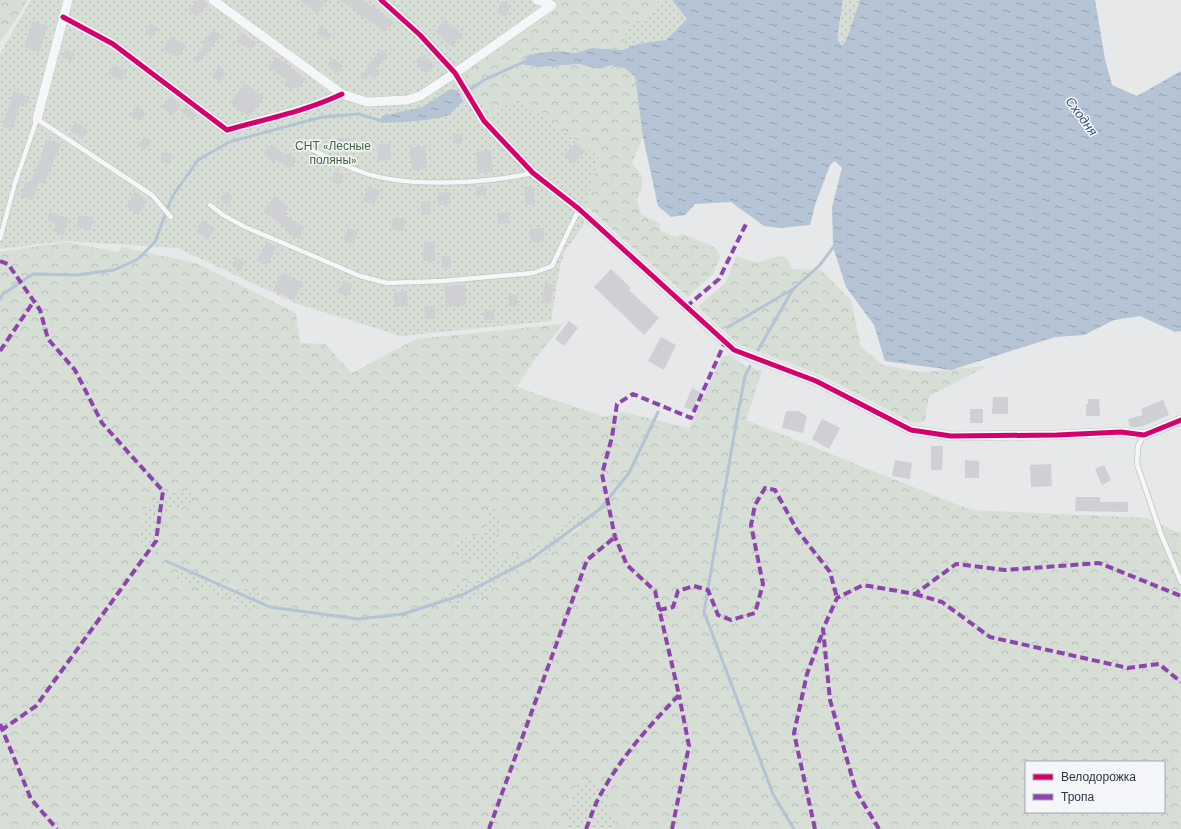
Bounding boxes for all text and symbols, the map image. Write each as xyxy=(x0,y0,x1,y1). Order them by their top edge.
water label: Сходня xyxy=(1062,93,1102,139)
park label: СНТ «Лесные поляны» xyxy=(295,138,371,168)
legend xyxy=(1025,761,1165,813)
text: Велодорожка xyxy=(1061,769,1136,785)
text: Тропа xyxy=(1061,789,1095,805)

